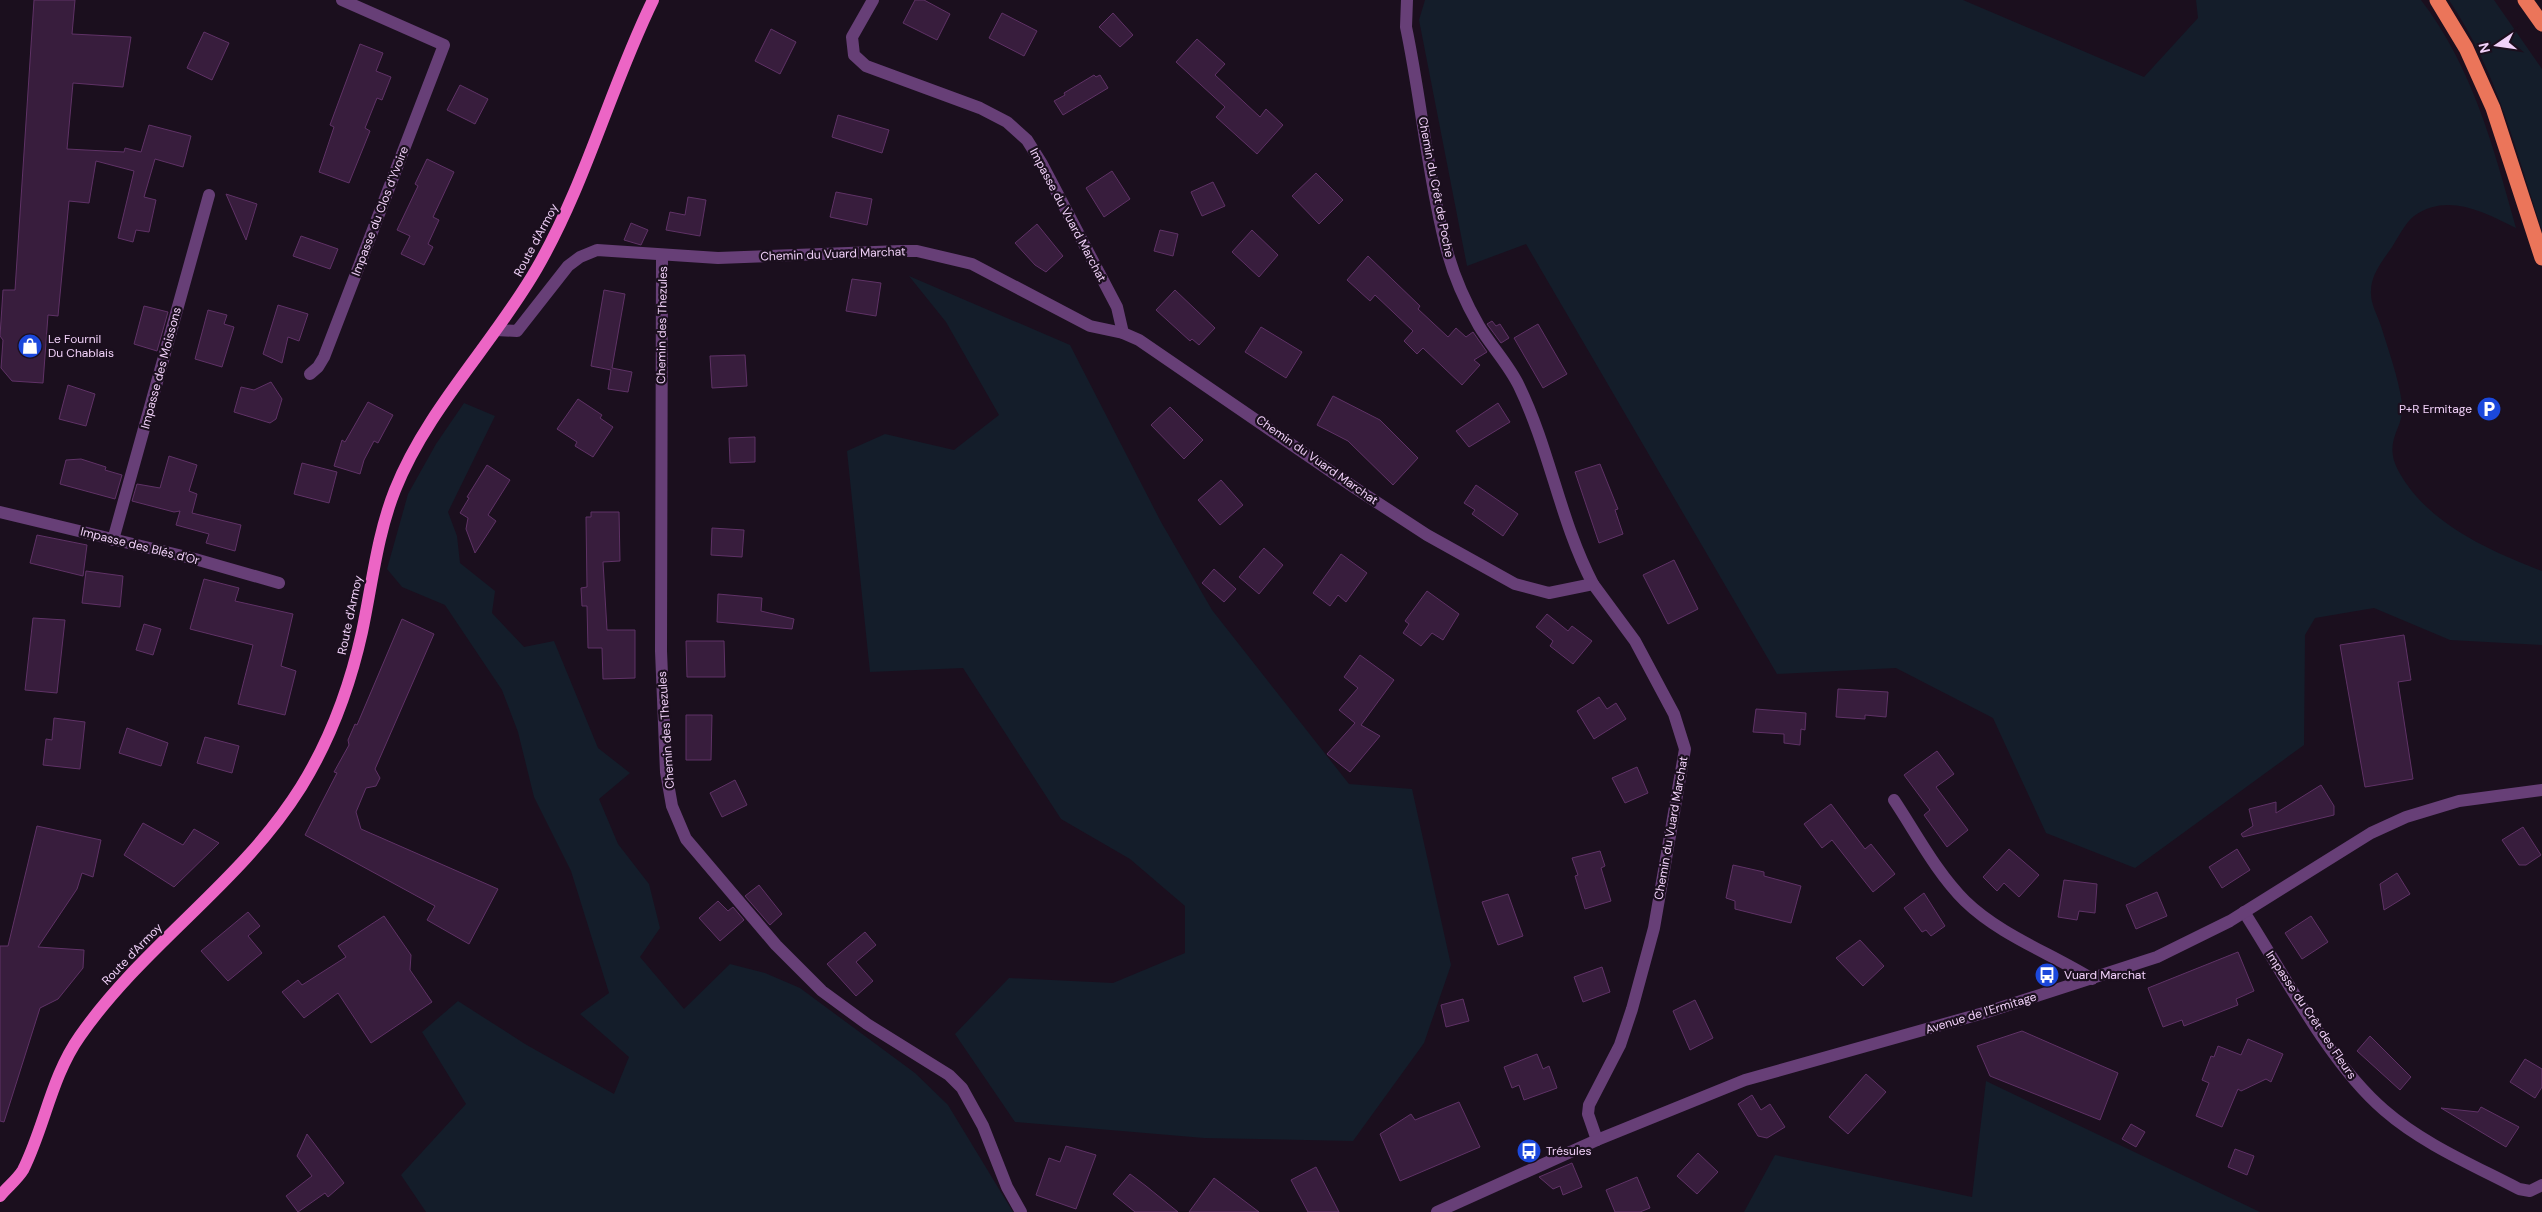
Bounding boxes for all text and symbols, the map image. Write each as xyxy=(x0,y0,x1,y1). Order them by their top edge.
north arrow xyxy=(2472,20,2522,70)
text: N xyxy=(2474,41,2494,55)
street label: Chemin du Crêt de Poche xyxy=(1415,115,1458,259)
street label: Impasse du Clos d'Yvoire xyxy=(348,144,412,278)
street label: Impasse du Vuard Marchat xyxy=(1026,145,1110,285)
street label: Route d'Armoy xyxy=(510,200,562,279)
street label: Chemin du Vuard Marchat xyxy=(760,243,906,265)
street label: Chemin des Thezules xyxy=(653,266,671,384)
street label: Impasse des Moissons xyxy=(137,305,185,431)
place label: Le Fournil Du Chablais xyxy=(48,331,114,361)
shop icon: Le Fournil Du Chablais xyxy=(17,333,43,359)
parking icon: P+R Ermitage xyxy=(2476,396,2502,422)
place label: P+R Ermitage xyxy=(2399,401,2472,417)
street label: Chemin du Vuard Marchat xyxy=(1253,412,1381,508)
street label: Impasse des Blés d'Or xyxy=(79,523,202,569)
street label: Route d'Armoy xyxy=(334,574,366,656)
street label: Chemin des Thezules xyxy=(654,671,678,789)
street label: Chemin du Vuard Marchat xyxy=(1650,755,1692,901)
street label: Route d'Armoy xyxy=(98,919,166,988)
street label: Impasse du Crêt des Fleurs xyxy=(2262,948,2360,1082)
bus stop icon: Vuard Marchat xyxy=(2034,962,2060,988)
place label: Vuard Marchat xyxy=(2064,967,2146,983)
street label: Avenue de l'Ermitage xyxy=(1923,988,2039,1038)
bus stop icon: Trésules xyxy=(1516,1138,1542,1164)
place label: Trésules xyxy=(1546,1143,1592,1159)

